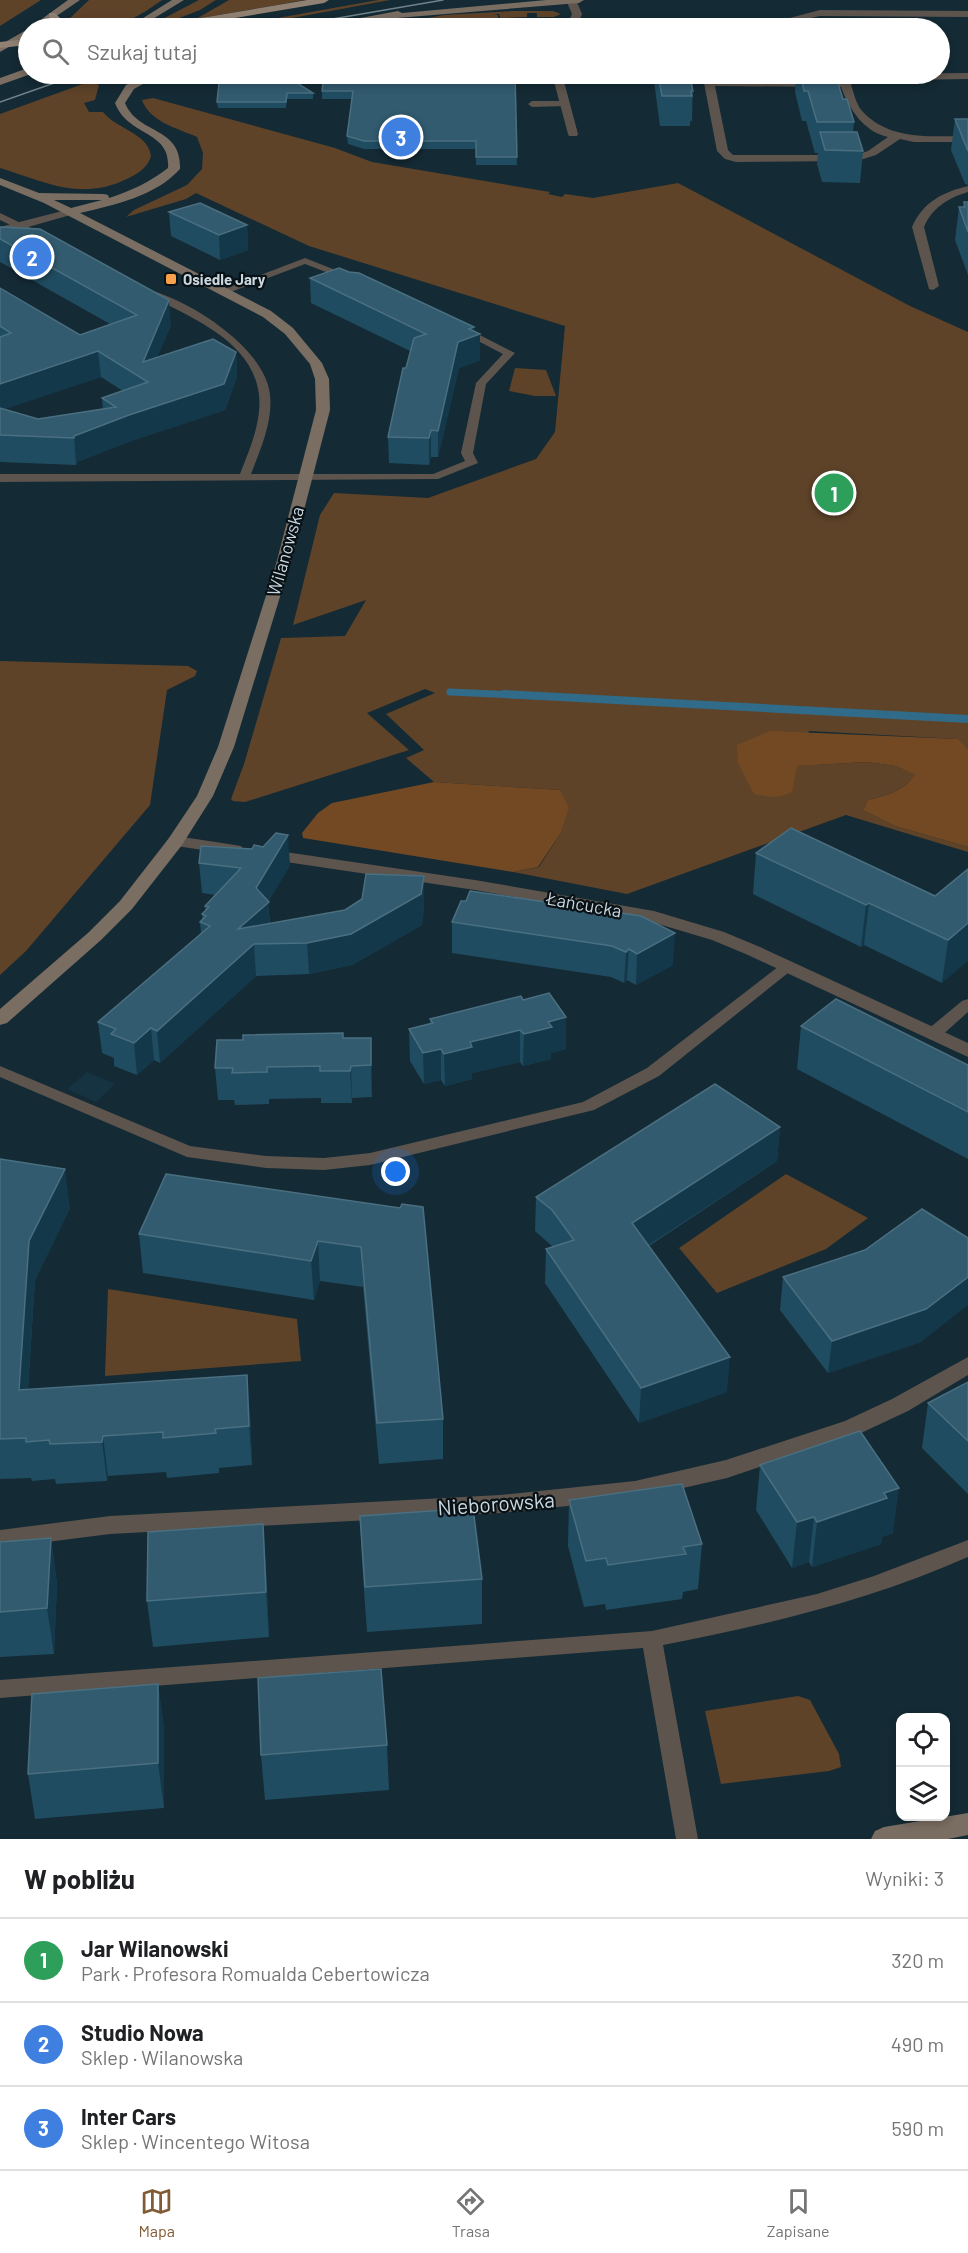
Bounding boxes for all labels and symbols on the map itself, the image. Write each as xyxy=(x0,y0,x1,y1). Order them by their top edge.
pin: 3 xyxy=(382,114,420,160)
pin: 2 xyxy=(12,234,51,280)
place label: Osiedle Jary xyxy=(183,270,266,288)
marker: Osiedle Jary xyxy=(164,272,178,286)
pin: 1 xyxy=(814,470,854,516)
street label: Wilanowska xyxy=(262,504,308,598)
street label: Łańcucka xyxy=(544,886,623,921)
your location xyxy=(381,1157,410,1186)
street label: Nieborowska xyxy=(436,1486,556,1520)

